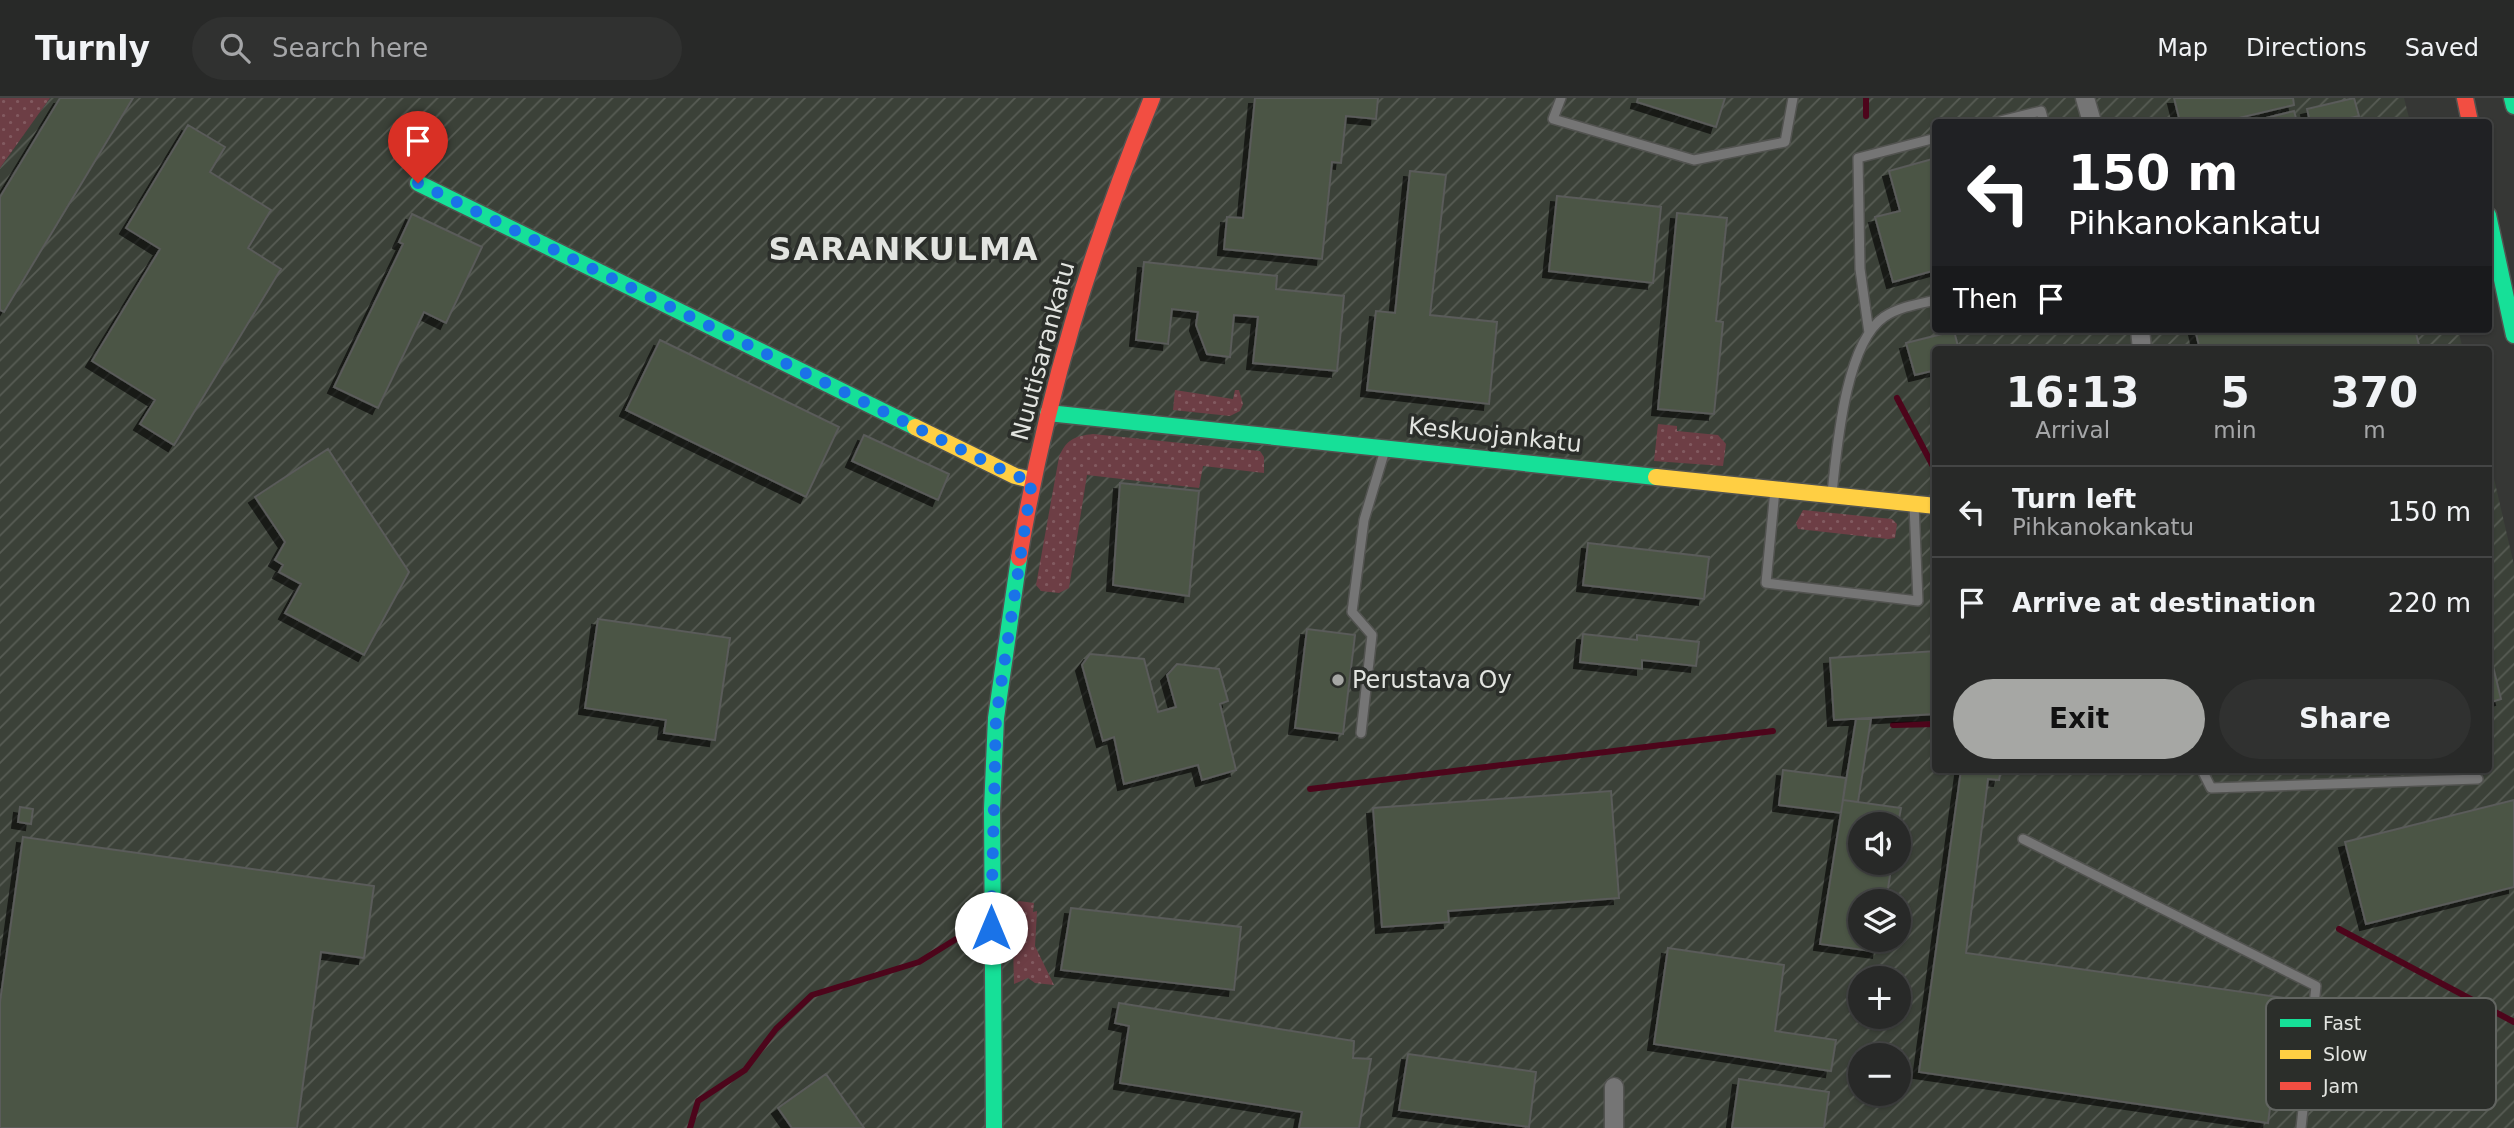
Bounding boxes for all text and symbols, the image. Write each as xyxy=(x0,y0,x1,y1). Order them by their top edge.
search box xyxy=(192,17,682,80)
text: Turnly xyxy=(35,29,150,68)
icon: search xyxy=(216,29,254,67)
text: Search here xyxy=(272,33,428,63)
text: Map xyxy=(2157,34,2208,62)
text: Directions xyxy=(2246,34,2367,62)
text: Saved xyxy=(2405,34,2479,62)
pin xyxy=(388,111,448,183)
icon: arrive xyxy=(399,122,437,160)
text: 150 m xyxy=(2068,145,2238,202)
icon: left xyxy=(1953,147,2044,238)
text: Pihkanokankatu xyxy=(2068,204,2321,242)
district label: SARANKULMA xyxy=(768,230,1040,268)
street label: Nuutisarankatu xyxy=(1006,258,1080,444)
icon: arrive xyxy=(2032,280,2070,318)
text: Then xyxy=(1953,284,2018,314)
text: 16:13 xyxy=(2006,368,2140,417)
text: 5 xyxy=(2220,368,2250,417)
text: 370 xyxy=(2331,368,2418,417)
street label: Keskuojankatu xyxy=(1407,412,1583,458)
text: Arrival xyxy=(2035,417,2110,443)
text: min xyxy=(2213,417,2257,443)
text: m xyxy=(2363,417,2386,443)
text: Turn left xyxy=(2012,484,2136,514)
icon: left xyxy=(1953,493,1991,531)
text: 150 m xyxy=(2388,497,2471,527)
text: Pihkanokankatu xyxy=(2012,514,2194,540)
icon: arrive xyxy=(1953,584,1991,622)
text: Arrive at destination xyxy=(2012,588,2316,618)
text: 220 m xyxy=(2388,588,2471,618)
place label: Perustava Oy xyxy=(1352,666,1512,694)
marker: Perustava Oy xyxy=(1330,672,1346,688)
button: Exit xyxy=(1953,679,2205,759)
button: Share xyxy=(2219,679,2471,759)
map controls xyxy=(1848,812,1911,1106)
button: sound xyxy=(1848,812,1911,875)
button: layers xyxy=(1848,889,1911,952)
position arrow xyxy=(954,891,1028,965)
button: + xyxy=(1848,966,1911,1029)
legend xyxy=(2266,998,2496,1110)
text: Fast xyxy=(2323,1012,2361,1034)
button: − xyxy=(1848,1043,1911,1106)
text: Slow xyxy=(2323,1043,2368,1065)
text: Jam xyxy=(2322,1075,2359,1097)

